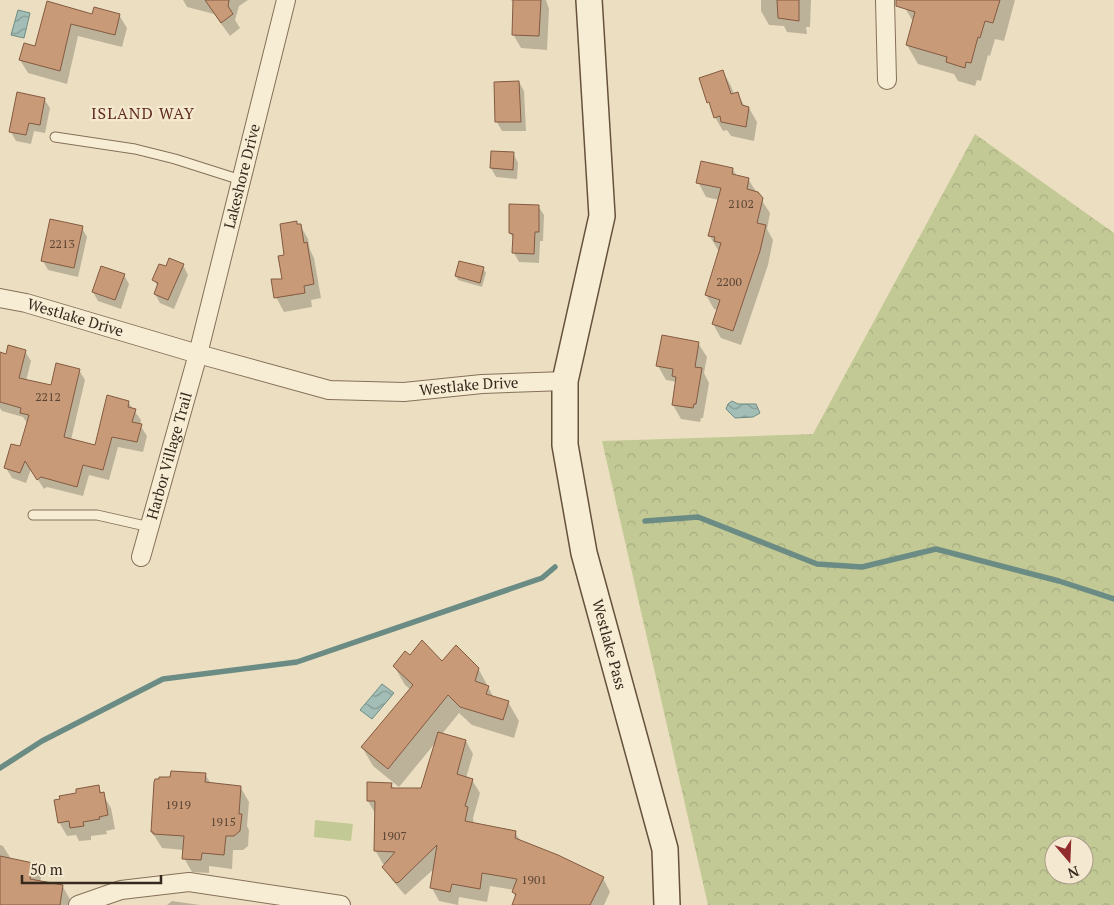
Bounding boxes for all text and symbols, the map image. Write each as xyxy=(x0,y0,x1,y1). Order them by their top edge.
district label: ISLAND WAY xyxy=(91,102,195,124)
street label: Lakeshore Drive xyxy=(219,122,264,231)
house number: 2102 xyxy=(728,196,754,211)
house number: 2213 xyxy=(49,236,75,251)
house number: 2200 xyxy=(716,274,742,289)
street label: Westlake Drive xyxy=(25,293,126,340)
street label: Westlake Drive xyxy=(418,372,519,399)
house number: 2212 xyxy=(35,389,61,404)
street label: Harbor Village Trail xyxy=(141,390,196,522)
street label: Westlake Pass xyxy=(588,597,632,692)
house number: 1919 xyxy=(165,797,191,812)
house number: 1915 xyxy=(210,814,236,829)
house number: 1907 xyxy=(381,828,407,843)
north arrow xyxy=(1044,835,1094,885)
scale bar xyxy=(22,852,161,884)
text: 50 m xyxy=(30,859,63,879)
text: N xyxy=(1065,862,1082,884)
house number: 1901 xyxy=(521,872,547,887)

